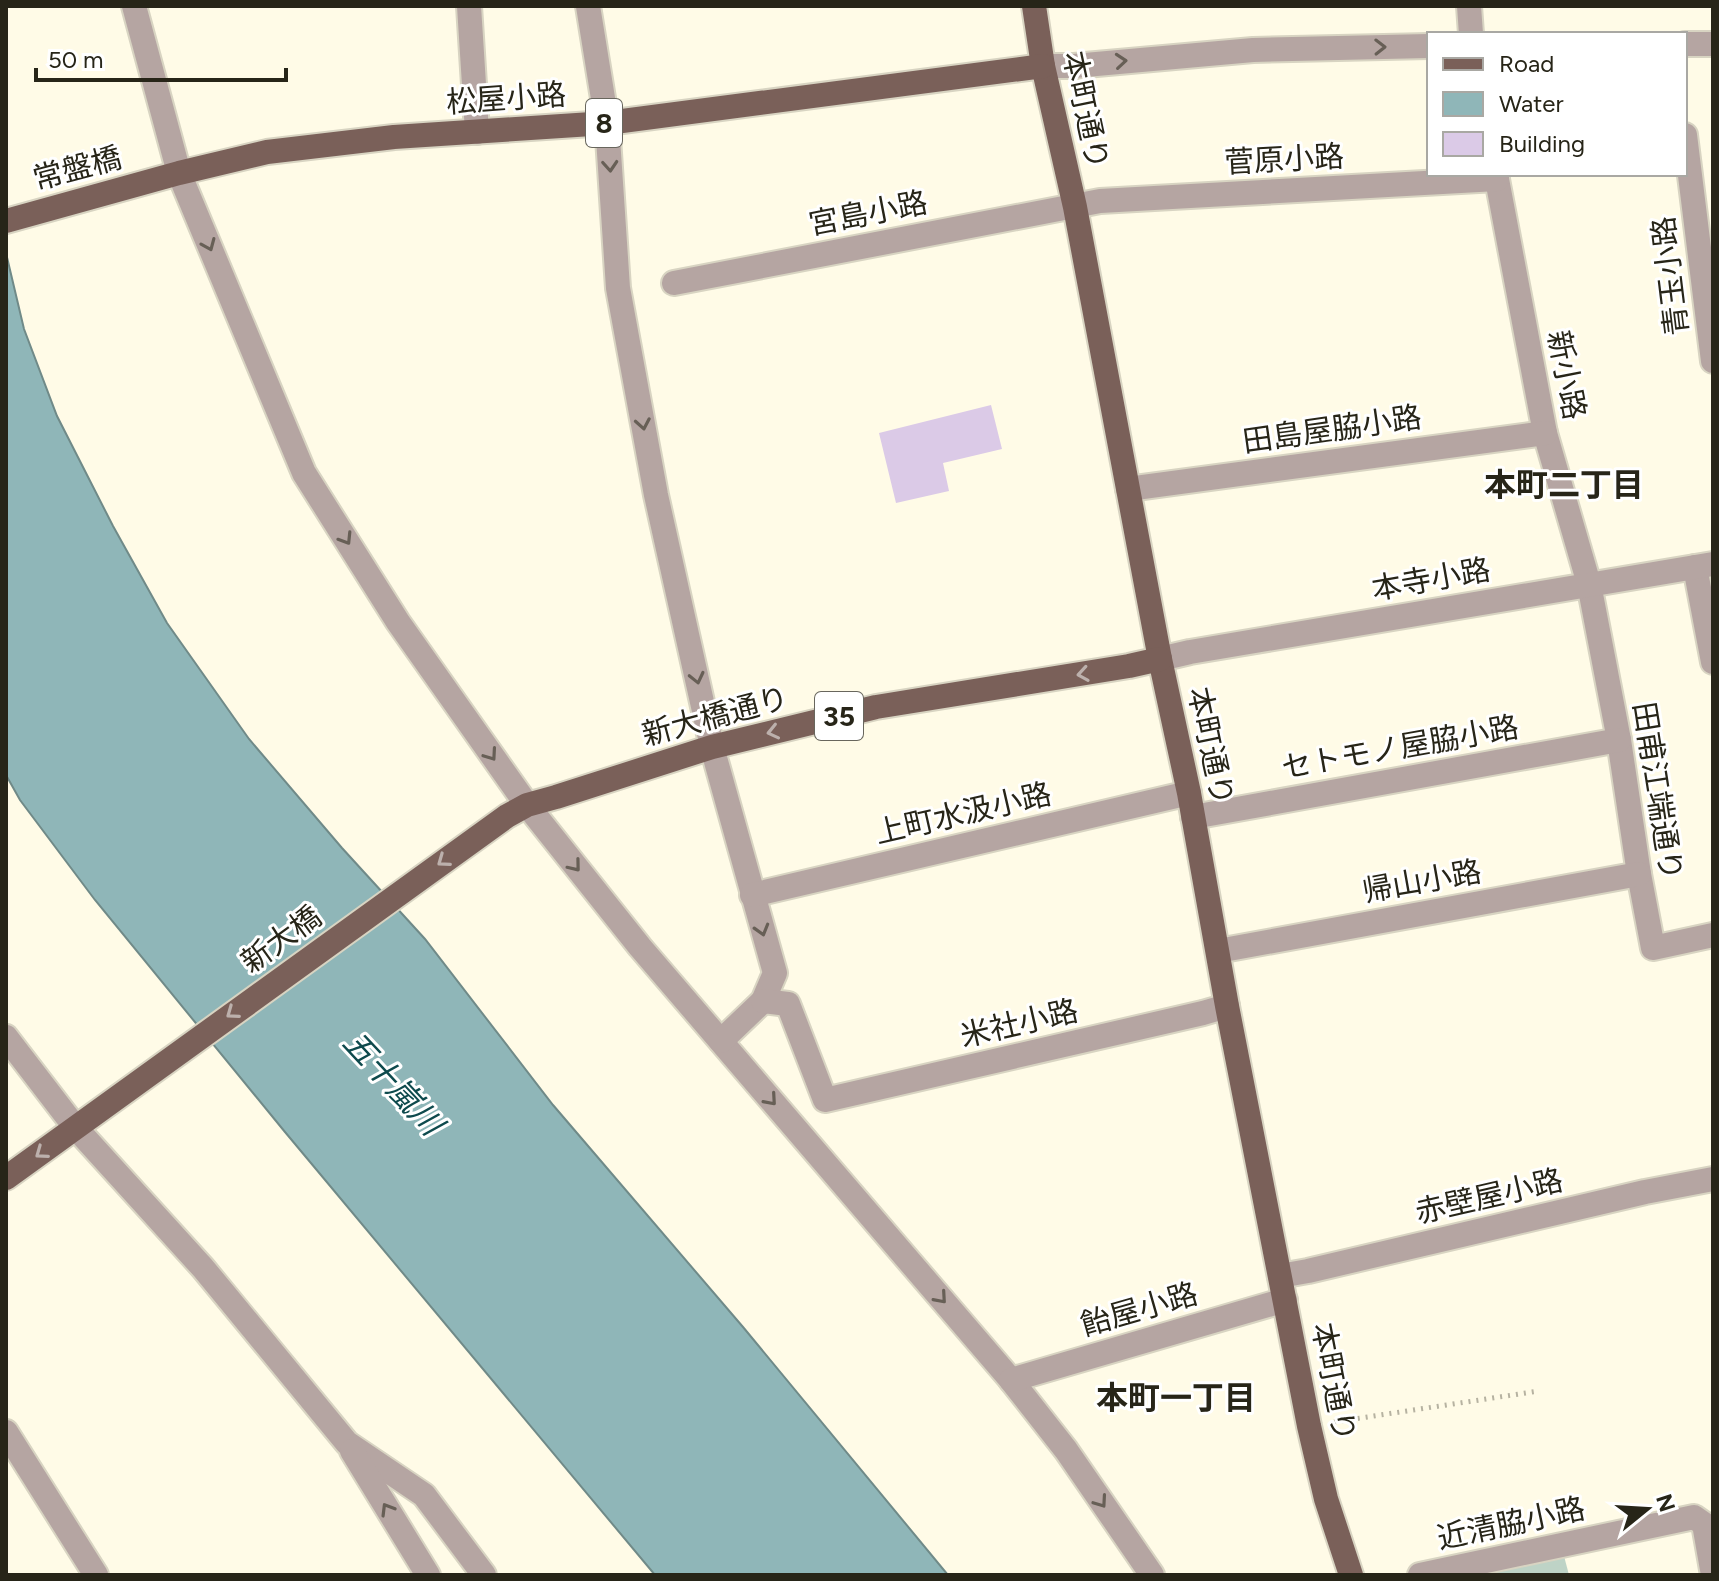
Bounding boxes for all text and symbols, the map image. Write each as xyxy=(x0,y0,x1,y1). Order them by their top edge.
scale bar xyxy=(36,32,286,82)
legend xyxy=(1427,32,1687,176)
one-way arrow xyxy=(1374,39,1387,56)
text: 50 m xyxy=(48,45,104,74)
street label: 本町通り xyxy=(1055,47,1117,173)
text: Road xyxy=(1499,49,1554,78)
one-way arrow xyxy=(1115,53,1128,70)
street label: 松屋小路 xyxy=(445,75,567,121)
text: Water xyxy=(1499,89,1564,118)
road number: 8 xyxy=(586,99,622,147)
text: Building xyxy=(1499,129,1585,158)
street label: 菅原小路 xyxy=(1223,137,1345,181)
street label: 常盤橋 xyxy=(29,138,125,198)
one-way arrow xyxy=(601,160,618,173)
street label: 宮島小路 xyxy=(806,183,930,243)
street label: 青玉小路 xyxy=(1644,214,1696,338)
one-way arrow xyxy=(199,237,215,251)
street label: 新小路 xyxy=(1540,327,1594,423)
street label: 田島屋脇小路 xyxy=(1240,398,1424,460)
one-way arrow xyxy=(634,417,651,431)
district label: 本町二丁目 xyxy=(1484,466,1644,504)
one-way arrow xyxy=(336,530,351,545)
street label: 本寺小路 xyxy=(1369,550,1493,608)
one-way arrow xyxy=(1076,665,1090,682)
one-way arrow xyxy=(688,671,705,685)
street label: 新大橋通り xyxy=(638,679,792,753)
street label: 本町通り xyxy=(1180,683,1242,809)
road number: 35 xyxy=(815,692,863,740)
street label: 田甫江端通り xyxy=(1626,699,1690,883)
street label: セトモノ屋脇小路 xyxy=(1279,708,1521,786)
one-way arrow xyxy=(766,723,780,740)
one-way arrow xyxy=(481,746,496,760)
street label: 上町水汲小路 xyxy=(871,775,1055,851)
one-way arrow xyxy=(438,851,452,866)
street label: 帰山小路 xyxy=(1360,852,1484,910)
one-way arrow xyxy=(566,857,580,872)
street label: 新大橋 xyxy=(234,898,328,980)
one-way arrow xyxy=(753,922,769,936)
street label: 米社小路 xyxy=(956,991,1082,1055)
one-way arrow xyxy=(227,1003,241,1018)
water label: 五十嵐川 xyxy=(335,1023,453,1145)
one-way arrow xyxy=(762,1091,776,1106)
one-way arrow xyxy=(35,1143,49,1157)
street label: 赤壁屋小路 xyxy=(1412,1161,1566,1231)
street label: 飴屋小路 xyxy=(1076,1275,1202,1343)
one-way arrow xyxy=(931,1288,946,1303)
street label: 本町通り xyxy=(1304,1320,1364,1444)
district label: 本町一丁目 xyxy=(1096,1379,1256,1417)
north arrow xyxy=(1607,1469,1687,1549)
street label: 近清脇小路 xyxy=(1434,1489,1588,1557)
text: N xyxy=(1650,1491,1681,1515)
one-way arrow xyxy=(1091,1493,1106,1507)
one-way arrow xyxy=(382,1503,397,1518)

